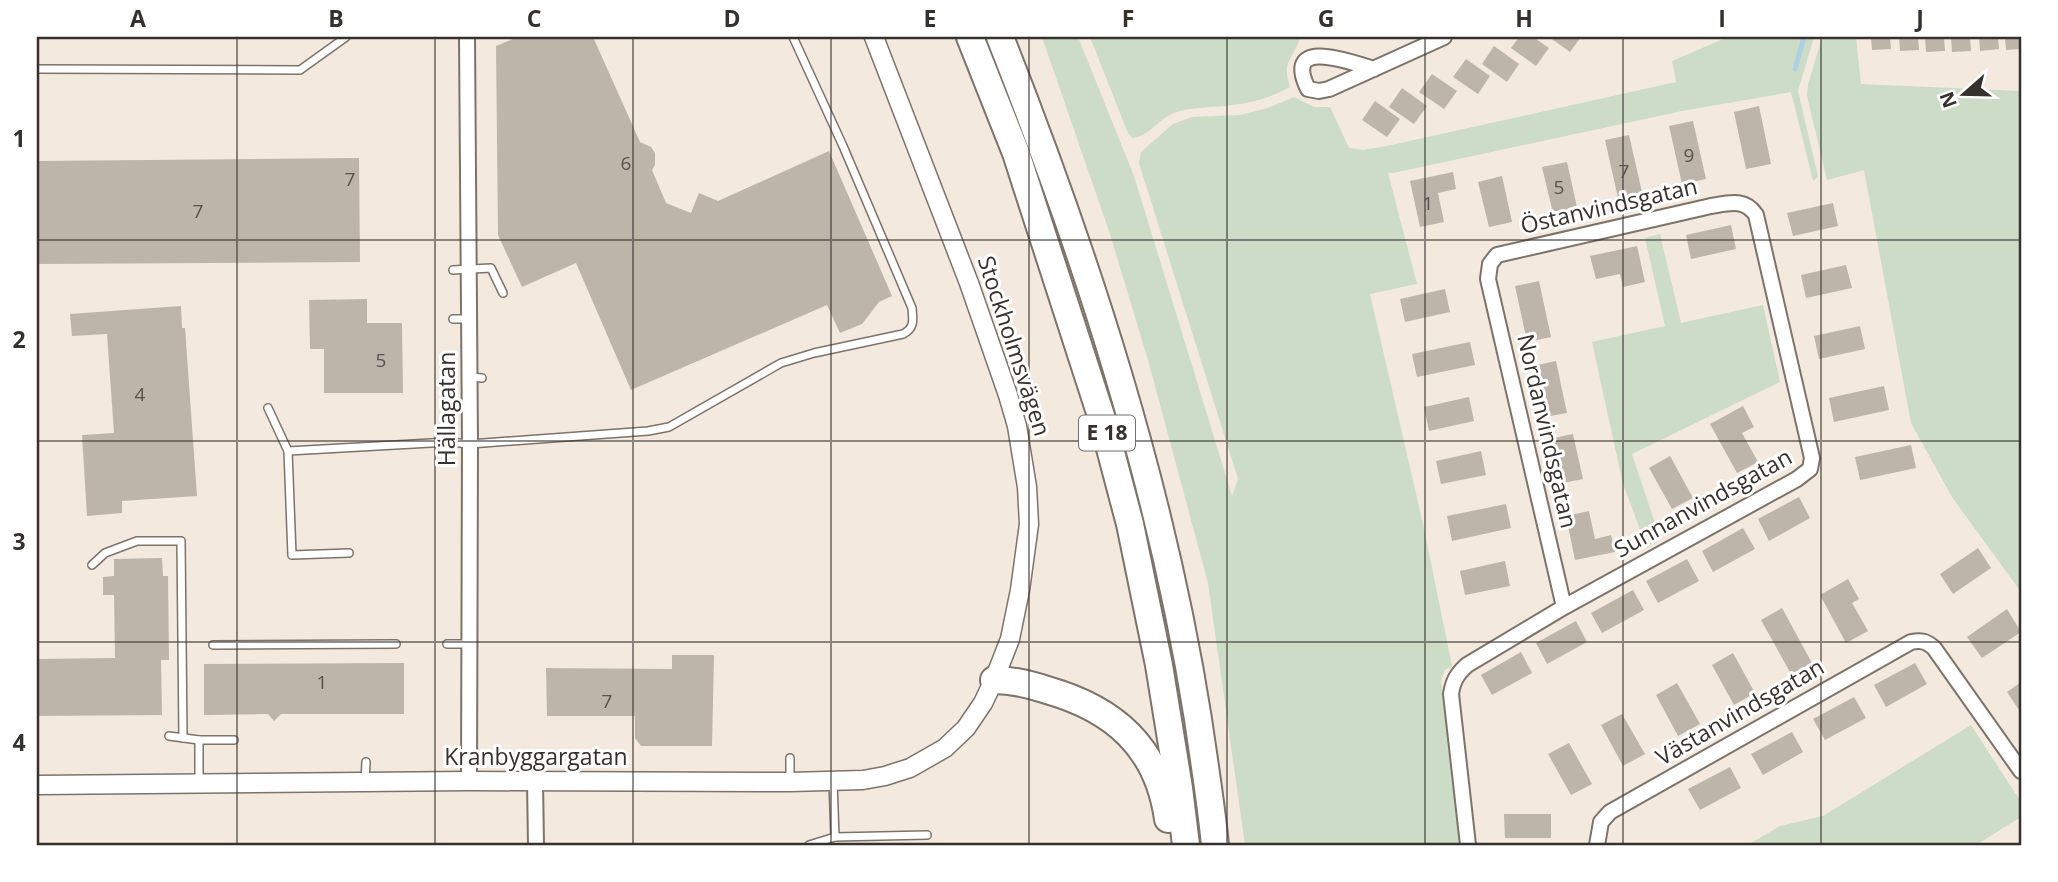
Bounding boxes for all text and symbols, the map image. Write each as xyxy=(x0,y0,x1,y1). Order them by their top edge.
text: A xyxy=(130,2,146,34)
text: B xyxy=(328,2,344,34)
text: C xyxy=(527,2,541,34)
text: D xyxy=(723,2,741,34)
text: E xyxy=(924,2,936,34)
text: F xyxy=(1122,2,1134,34)
text: G xyxy=(1318,2,1334,34)
text: H xyxy=(1515,2,1533,34)
text: I xyxy=(1718,2,1726,34)
text: J xyxy=(1914,2,1924,34)
north arrow xyxy=(1928,60,1998,130)
text: N xyxy=(1933,88,1963,112)
text: 1 xyxy=(12,122,26,154)
house number: 9 xyxy=(1684,142,1694,168)
house number: 6 xyxy=(621,150,631,176)
house number: 7 xyxy=(1619,158,1629,184)
house number: 7 xyxy=(345,166,355,192)
street label: Östanvindsgatan xyxy=(1517,169,1700,241)
house number: 5 xyxy=(1554,174,1564,200)
house number: 1 xyxy=(1423,190,1433,216)
house number: 7 xyxy=(193,198,203,224)
street label: Stockholmsvägen xyxy=(971,252,1059,440)
text: 2 xyxy=(12,323,26,355)
street label: Nordanvindsgatan xyxy=(1510,331,1586,531)
house number: 5 xyxy=(376,347,386,373)
street label: Hällagatan xyxy=(430,352,462,466)
house number: 4 xyxy=(135,381,146,407)
road number: E 18 xyxy=(1079,416,1135,450)
street label: Sunnanvindsgatan xyxy=(1608,440,1797,564)
text: 3 xyxy=(12,525,26,557)
street label: Västanvindsgatan xyxy=(1650,650,1829,772)
house number: 1 xyxy=(317,669,327,695)
house number: 7 xyxy=(602,688,612,714)
text: 4 xyxy=(12,726,26,758)
street label: Kranbyggargatan xyxy=(444,740,628,772)

